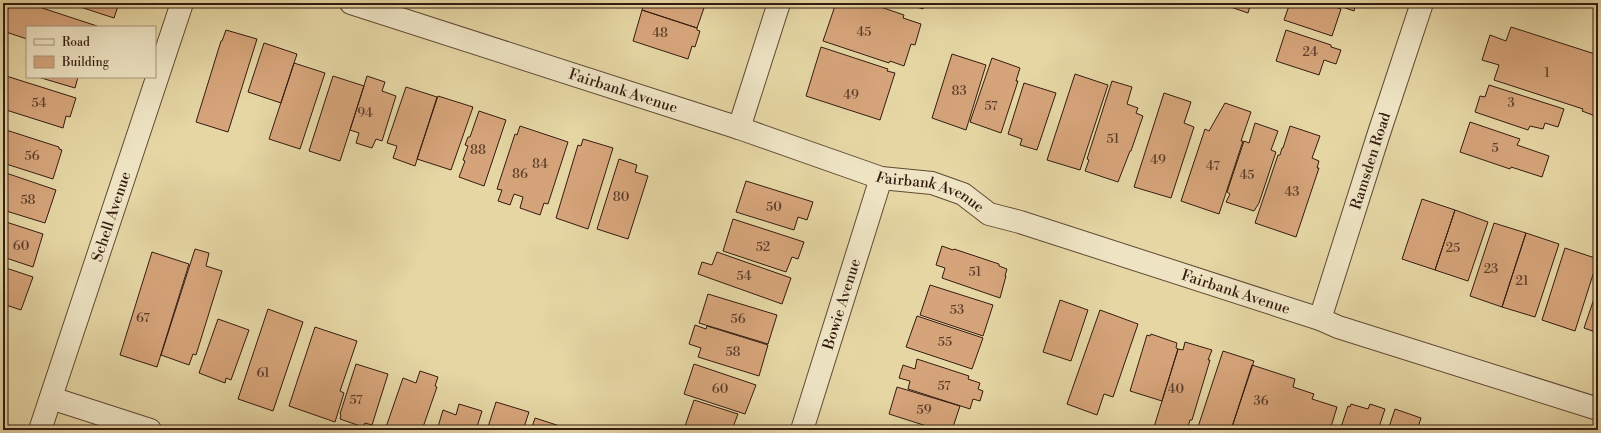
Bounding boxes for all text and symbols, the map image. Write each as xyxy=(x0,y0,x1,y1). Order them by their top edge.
house number: 45 xyxy=(857,24,871,40)
house number: 48 xyxy=(652,25,668,41)
legend xyxy=(26,26,156,78)
text: Road xyxy=(62,35,90,50)
house number: 24 xyxy=(1302,44,1318,60)
text: Building xyxy=(61,55,110,70)
street label: Fairbank Avenue xyxy=(566,64,680,117)
house number: 1 xyxy=(1544,65,1550,81)
house number: 83 xyxy=(951,83,967,99)
house number: 49 xyxy=(843,87,859,103)
house number: 54 xyxy=(31,95,47,111)
house number: 3 xyxy=(1507,95,1515,111)
house number: 57 xyxy=(984,98,998,114)
house number: 94 xyxy=(357,105,373,121)
street label: Ramsden Road xyxy=(1346,109,1395,212)
house number: 51 xyxy=(1107,131,1120,147)
house number: 5 xyxy=(1491,140,1499,156)
house number: 88 xyxy=(470,142,486,158)
house number: 56 xyxy=(24,148,40,164)
house number: 49 xyxy=(1150,152,1166,168)
house number: 84 xyxy=(532,156,548,172)
house number: 47 xyxy=(1206,158,1220,174)
house number: 86 xyxy=(512,166,528,182)
street label: Fairbank Avenue xyxy=(873,167,988,216)
house number: 45 xyxy=(1240,167,1254,183)
street label: Schell Avenue xyxy=(87,169,135,264)
house number: 43 xyxy=(1285,184,1299,200)
house number: 80 xyxy=(613,189,630,205)
house number: 58 xyxy=(20,192,36,208)
house number: 50 xyxy=(766,199,782,215)
house number: 60 xyxy=(13,238,30,254)
house number: 52 xyxy=(756,239,770,255)
house number: 25 xyxy=(1446,240,1460,256)
street label: Bowie Avenue xyxy=(818,256,865,353)
house number: 23 xyxy=(1484,261,1498,277)
house number: 51 xyxy=(969,264,982,280)
street label: Fairbank Avenue xyxy=(1179,265,1293,318)
house number: 54 xyxy=(736,268,752,284)
house number: 21 xyxy=(1515,273,1529,289)
house number: 53 xyxy=(950,302,964,318)
house number: 67 xyxy=(136,310,150,326)
house number: 56 xyxy=(730,311,746,327)
house number: 55 xyxy=(938,334,952,350)
house number: 58 xyxy=(725,344,741,360)
house number: 61 xyxy=(256,365,270,381)
house number: 57 xyxy=(937,378,951,394)
house number: 60 xyxy=(712,381,729,397)
house number: 40 xyxy=(1168,381,1185,397)
house number: 57 xyxy=(349,392,363,408)
house number: 36 xyxy=(1253,393,1269,409)
house number: 59 xyxy=(916,402,932,418)

